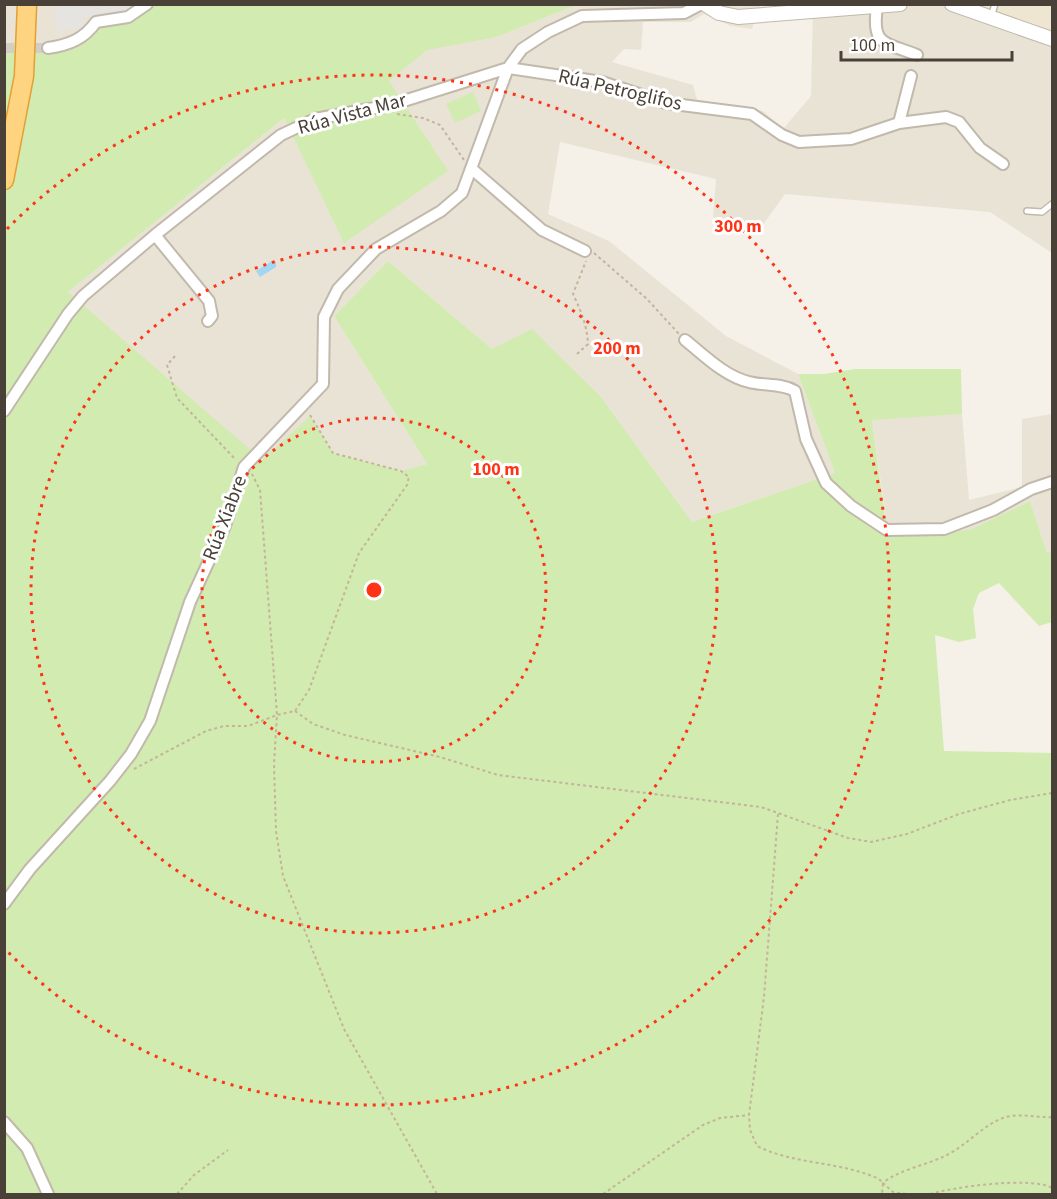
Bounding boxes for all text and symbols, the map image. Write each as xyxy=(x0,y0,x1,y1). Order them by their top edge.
scale bar xyxy=(841,24,1012,62)
text: 100 m xyxy=(850,33,895,58)
street label: Rúa Petroglifos xyxy=(555,62,685,118)
street label: Rúa Vista Mar xyxy=(295,86,410,142)
text: 300 m xyxy=(714,214,762,239)
text: 200 m xyxy=(593,336,641,361)
text: 100 m xyxy=(472,457,520,482)
street label: Rúa Xiabre xyxy=(196,471,254,565)
centre of rings xyxy=(364,580,384,600)

